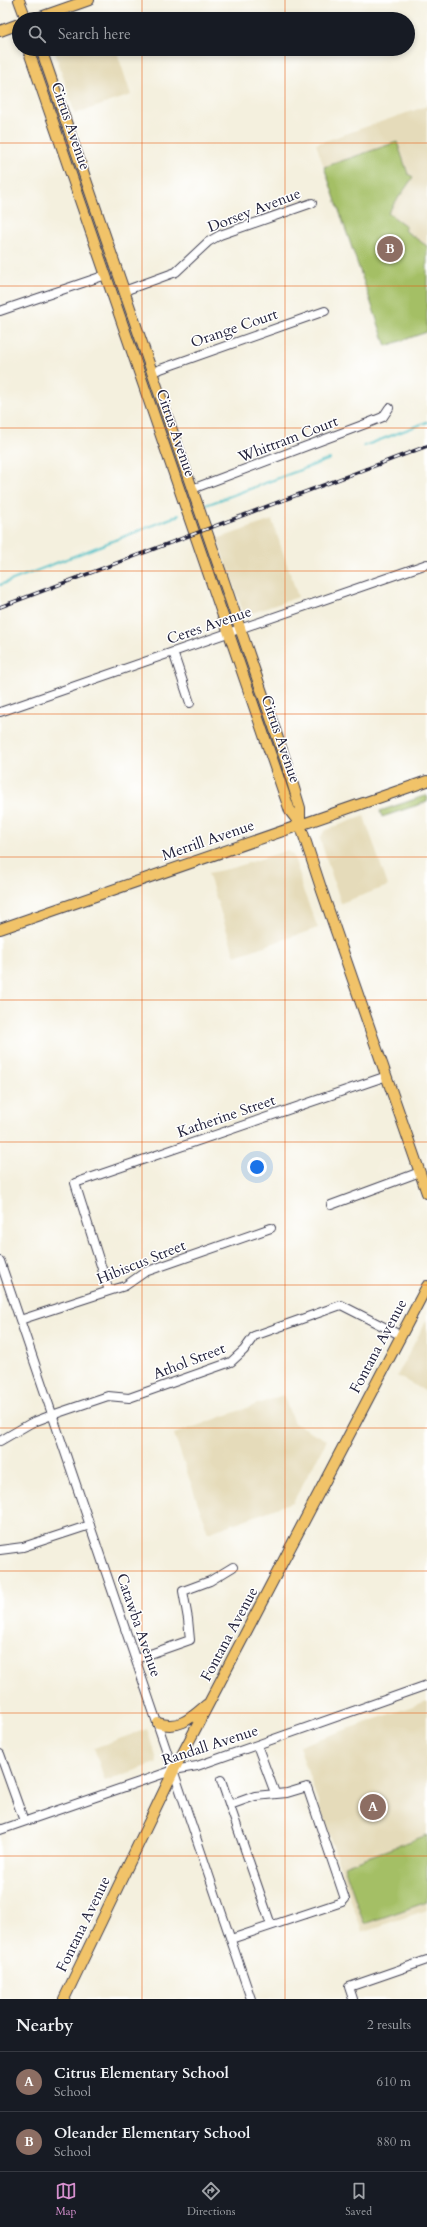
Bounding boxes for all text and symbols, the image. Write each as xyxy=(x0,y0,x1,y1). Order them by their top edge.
search box xyxy=(12,12,415,56)
icon: search xyxy=(26,23,48,45)
text: Search here xyxy=(58,24,131,44)
street label: Citrus Avenue xyxy=(47,79,95,173)
street label: Dorsey Avenue xyxy=(205,183,304,237)
pin: B xyxy=(377,234,403,264)
street label: Orange Court xyxy=(188,304,280,352)
street label: Citrus Avenue xyxy=(152,386,200,480)
street label: Whittram Court xyxy=(234,411,341,468)
street label: Ceres Avenue xyxy=(164,601,254,649)
street label: Citrus Avenue xyxy=(257,692,305,786)
street label: Merrill Avenue xyxy=(159,815,257,865)
street label: Katherine Street xyxy=(174,1090,278,1142)
your location xyxy=(247,1157,267,1177)
street label: Hibiscus Street xyxy=(94,1235,189,1289)
street label: Fontana Avenue xyxy=(345,1295,411,1397)
street label: Athol Street xyxy=(150,1338,228,1384)
street label: Catawba Avenue xyxy=(112,1570,166,1680)
street label: Fontana Avenue xyxy=(196,1583,262,1685)
street label: Randall Avenue xyxy=(159,1720,261,1770)
pin: A xyxy=(360,1792,386,1822)
street label: Fontana Avenue xyxy=(51,1873,115,1975)
text: Nearby xyxy=(16,2014,73,2037)
text: 2 results xyxy=(367,2016,411,2034)
text: Citrus Elementary School xyxy=(54,2063,229,2083)
text: A xyxy=(24,2073,34,2091)
text: 610 m xyxy=(377,2073,411,2091)
text: School xyxy=(54,2083,91,2101)
text: Oleander Elementary School xyxy=(54,2123,250,2143)
text: B xyxy=(24,2133,34,2151)
text: 880 m xyxy=(377,2133,411,2151)
text: School xyxy=(54,2143,91,2161)
tab: Map xyxy=(55,2180,77,2219)
tab: Directions xyxy=(187,2180,235,2219)
tab: Saved xyxy=(345,2180,372,2219)

